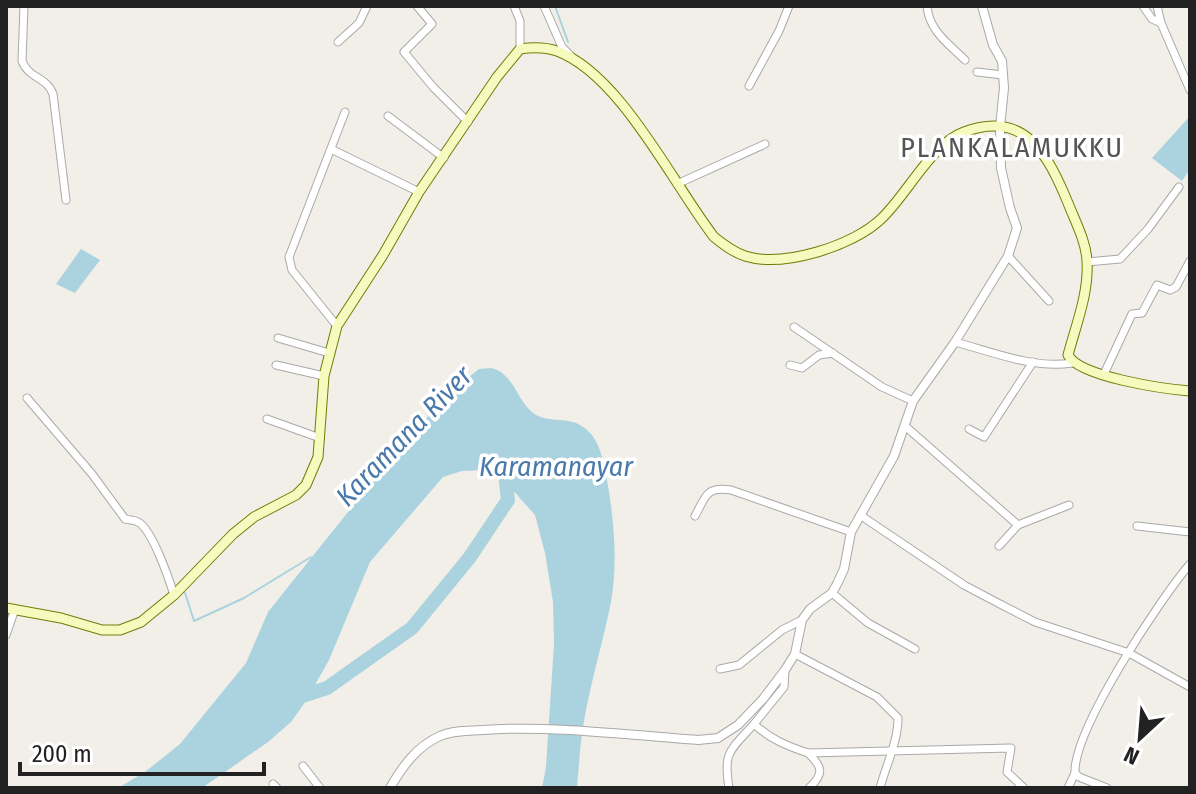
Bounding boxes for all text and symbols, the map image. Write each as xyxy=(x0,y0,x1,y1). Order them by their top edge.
district label: PLANKALAMUKKU xyxy=(900,131,1124,164)
water label: Karamana River xyxy=(329,358,480,513)
water label: Karamanayar xyxy=(479,450,634,483)
north arrow xyxy=(1100,698,1180,778)
scale bar xyxy=(20,726,264,776)
text: 200 m xyxy=(32,740,92,768)
text: N xyxy=(1120,741,1143,771)

